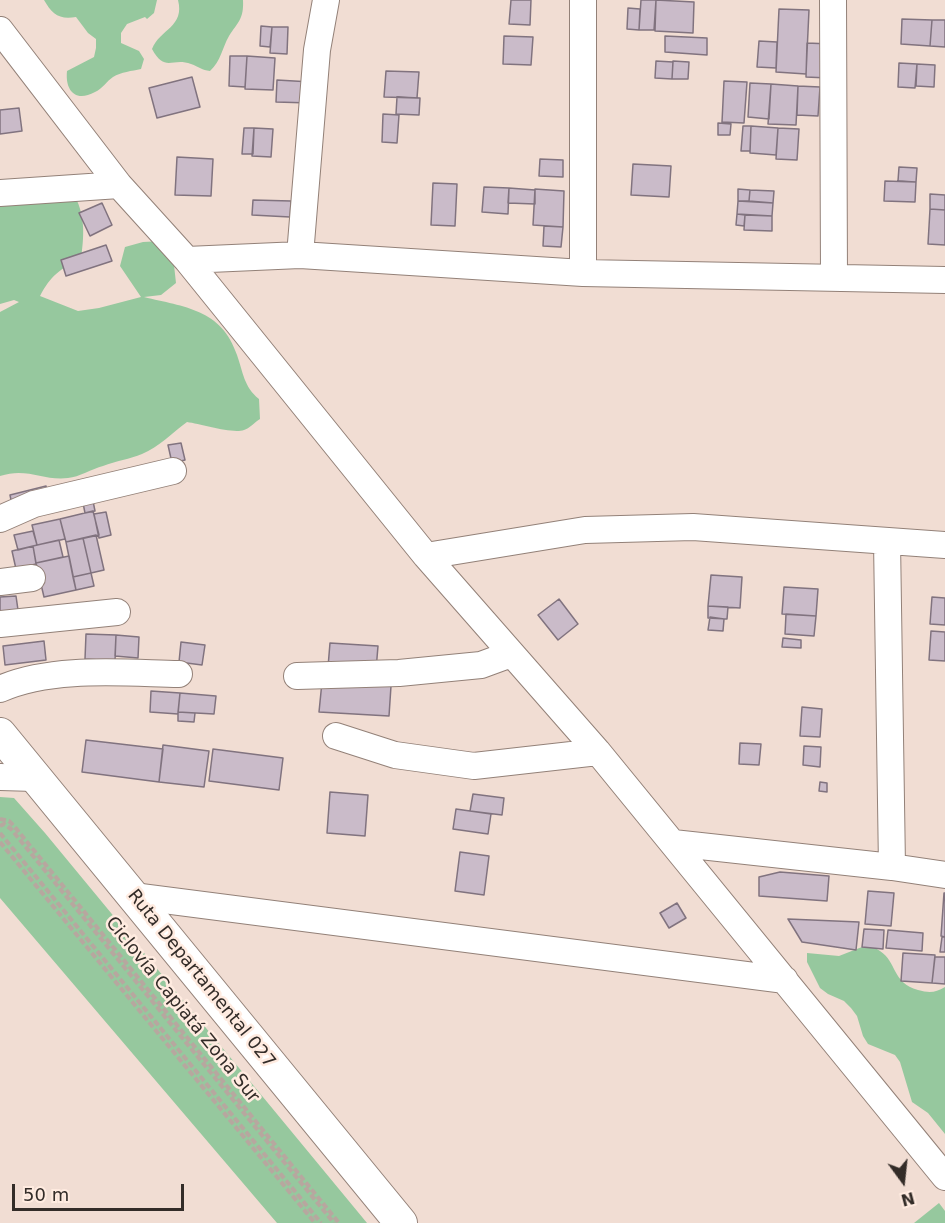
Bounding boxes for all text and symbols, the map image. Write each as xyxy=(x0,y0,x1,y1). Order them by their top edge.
street label: Ruta Departamental 027 xyxy=(122,886,280,1072)
street label: Ciclovía Capiatá Zona Sur xyxy=(100,913,264,1107)
north arrow xyxy=(873,1151,933,1211)
scale bar xyxy=(15,1172,188,1210)
text: 50 m xyxy=(23,1184,69,1205)
text: N xyxy=(899,1188,917,1210)

